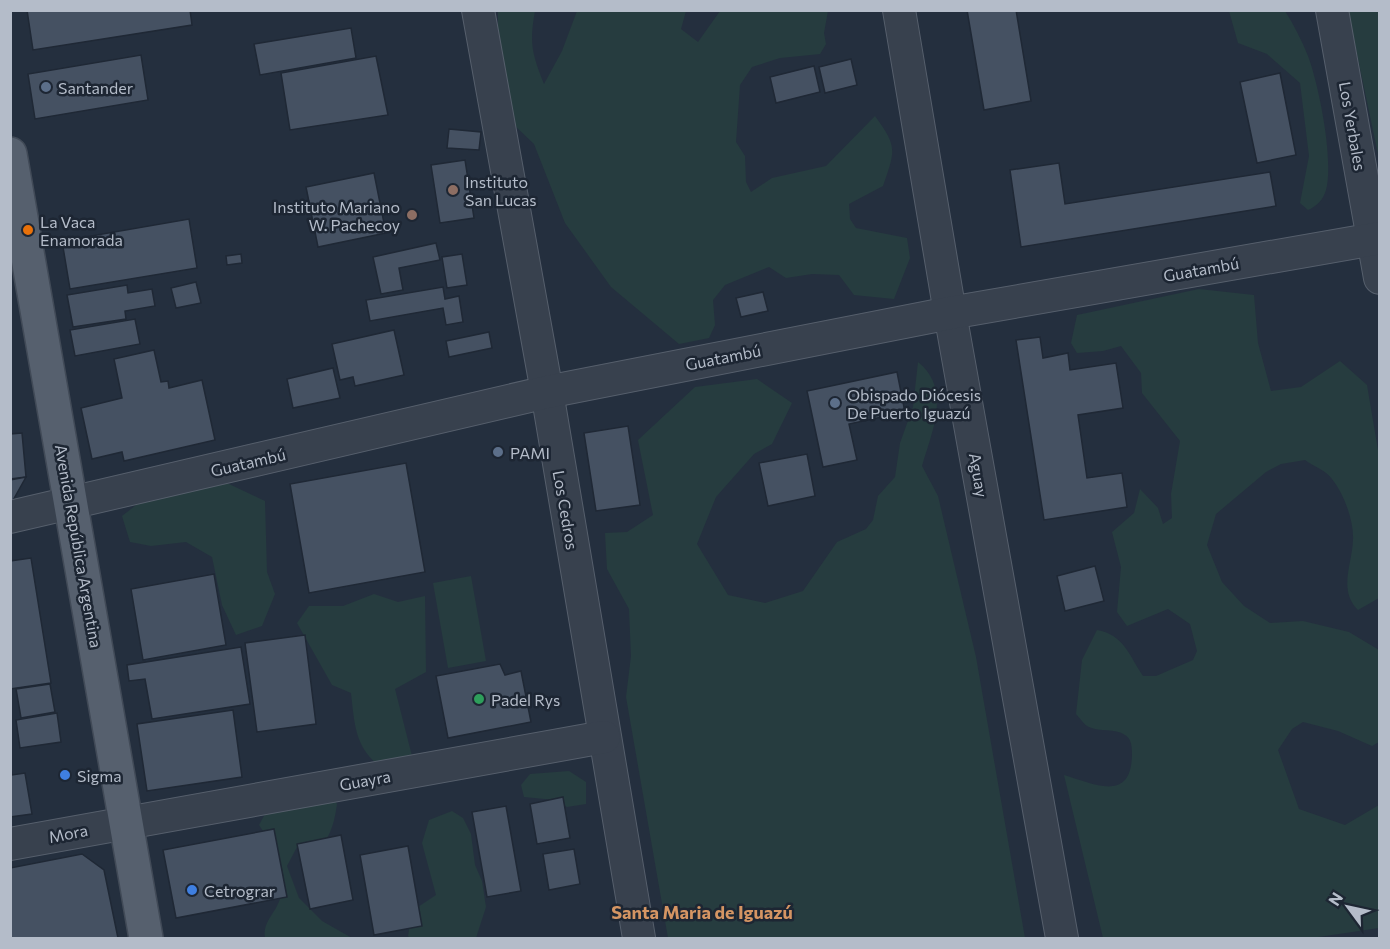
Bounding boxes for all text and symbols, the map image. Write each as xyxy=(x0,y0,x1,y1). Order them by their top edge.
place label: Santander xyxy=(58,78,134,97)
marker: Santander xyxy=(39,80,53,94)
street label: Los Yerbales xyxy=(1336,80,1370,172)
place label: Instituto San Lucas xyxy=(465,172,537,209)
marker: Instituto San Lucas xyxy=(446,183,460,197)
place label: Instituto Mariano W. Pachecoy xyxy=(273,197,400,234)
marker: Instituto Mariano W. Pachecoy xyxy=(405,208,419,222)
place label: La Vaca Enamorada xyxy=(40,212,123,249)
marker: La Vaca Enamorada xyxy=(21,223,35,237)
street label: Guatambú xyxy=(1162,253,1240,285)
street label: Guatambú xyxy=(684,340,762,374)
place label: Obispado Diócesis De Puerto Iguazú xyxy=(847,385,981,422)
marker: Obispado Diócesis De Puerto Iguazú xyxy=(828,396,842,410)
street label: Avenida República Argentina xyxy=(52,443,106,649)
place label: PAMI xyxy=(510,443,550,462)
street label: Guatambú xyxy=(209,444,287,480)
marker: PAMI xyxy=(491,445,505,459)
street label: Aguay xyxy=(966,451,992,499)
street label: Los Cedros xyxy=(550,469,582,551)
place label: Padel Rys xyxy=(491,690,560,709)
marker: Padel Rys xyxy=(472,692,486,706)
place label: Sigma xyxy=(77,766,122,785)
street label: Guayra xyxy=(338,766,392,794)
marker: Sigma xyxy=(58,768,72,782)
street label: Mora xyxy=(47,820,89,846)
north arrow xyxy=(1318,877,1378,937)
place label: Cetrograr xyxy=(204,881,276,900)
marker: Cetrograr xyxy=(185,883,199,897)
text: N xyxy=(1324,888,1346,909)
district label: Santa Maria de Iguazú xyxy=(611,901,793,923)

